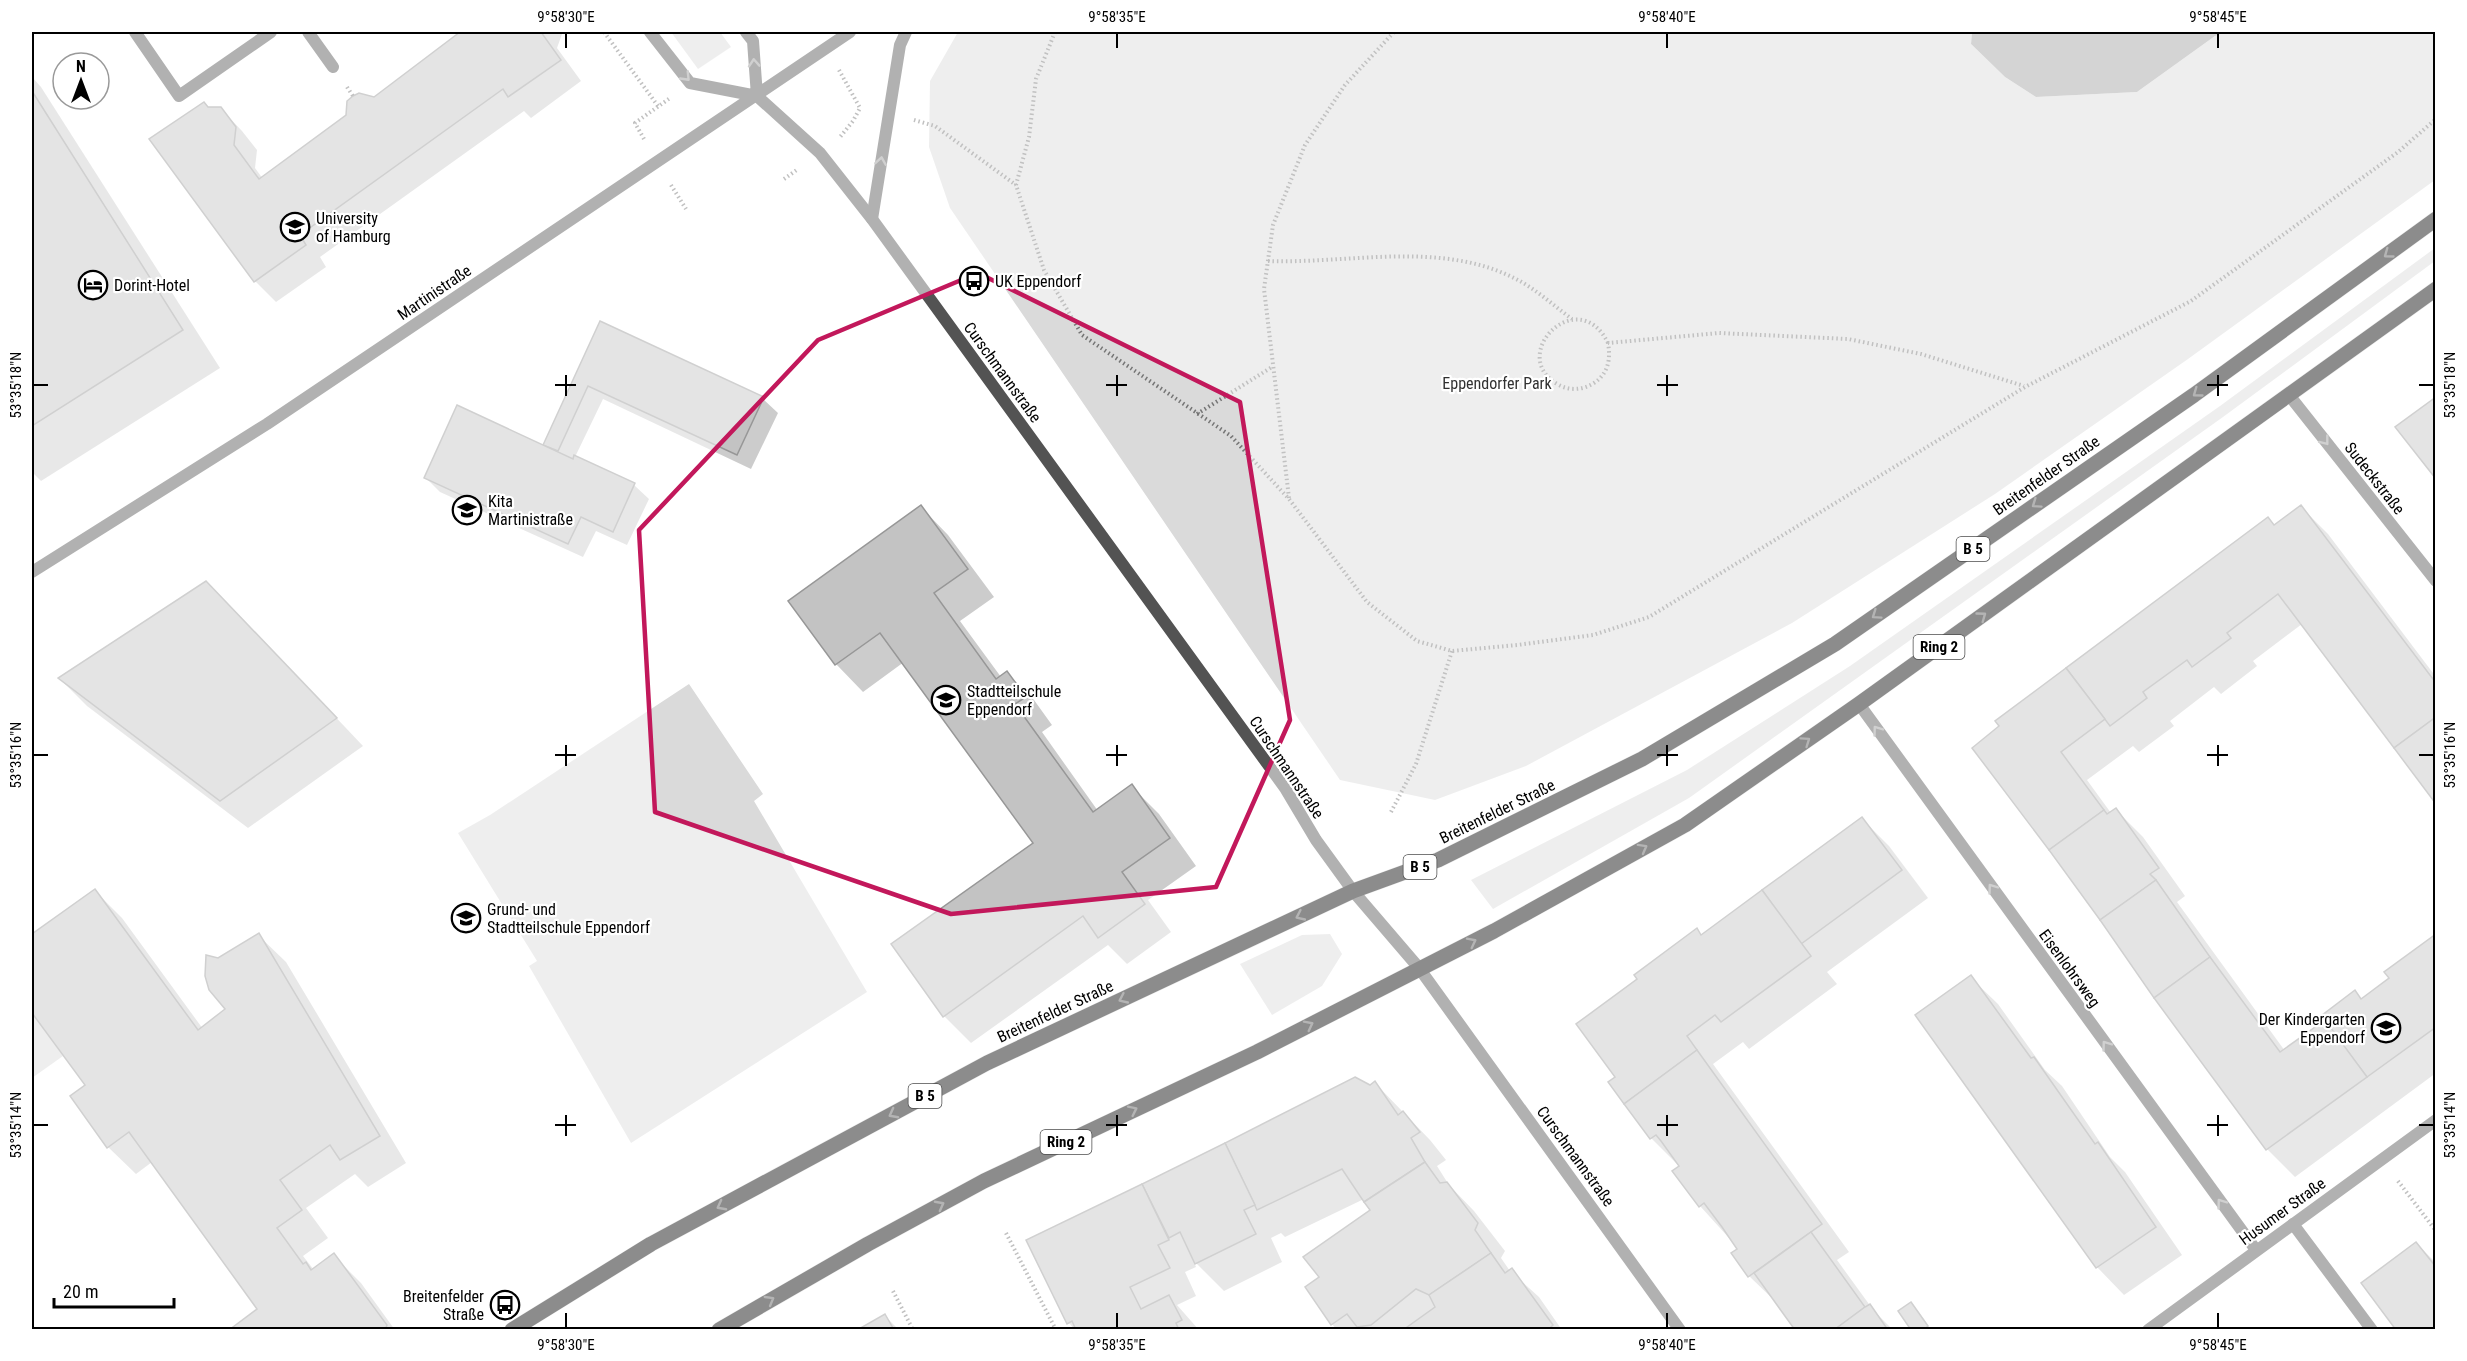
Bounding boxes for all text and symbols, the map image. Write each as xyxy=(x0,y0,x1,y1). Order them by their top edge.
text: 9°58'30"E xyxy=(537,8,595,26)
text: 9°58'35"E xyxy=(1088,8,1146,26)
text: 9°58'40"E xyxy=(1638,8,1696,26)
text: 9°58'45"E xyxy=(2189,8,2247,26)
north arrow xyxy=(51,51,111,111)
text: N xyxy=(76,57,86,76)
one-way arrow xyxy=(748,58,761,67)
one-way arrow xyxy=(679,70,690,81)
one-way arrow xyxy=(874,156,886,166)
place label: University of Hamburg xyxy=(316,209,391,246)
school or university icon: University of Hamburg xyxy=(279,211,311,243)
one-way arrow xyxy=(2384,247,2395,258)
street label: Martinistraße xyxy=(394,261,475,324)
bus stop icon: UK Eppendorf xyxy=(958,265,990,297)
hotel icon: Dorint-Hotel xyxy=(77,269,109,301)
place label: UK Eppendorf xyxy=(995,272,1081,291)
place label: Dorint-Hotel xyxy=(114,276,190,295)
street label: Curschmannstraße xyxy=(960,318,1045,426)
text: 53°35'18"N xyxy=(7,352,25,418)
text: 53°35'18"N xyxy=(2441,352,2459,418)
park label: Eppendorfer Park xyxy=(1442,374,1552,393)
one-way arrow xyxy=(2192,386,2203,397)
street label: Breitenfelder Straße xyxy=(1989,432,2103,519)
one-way arrow xyxy=(2317,435,2328,446)
street label: Sudeckstraße xyxy=(2341,439,2409,518)
place label: Kita Martinistraße xyxy=(488,492,573,529)
school or university icon: Kita Martinistraße xyxy=(451,494,483,526)
one-way arrow xyxy=(2032,497,2043,508)
road number: B 5 xyxy=(1956,537,1990,561)
one-way arrow xyxy=(1872,608,1883,619)
one-way arrow xyxy=(1975,612,1986,623)
road number: Ring 2 xyxy=(1914,635,1964,659)
place label: Stadtteilschule Eppendorf xyxy=(967,682,1061,719)
school or university icon: Stadtteilschule Eppendorf xyxy=(930,684,962,716)
street label: Curschmannstraße xyxy=(1245,712,1328,822)
text: 53°35'16"N xyxy=(7,722,25,788)
text: 53°35'16"N xyxy=(2441,722,2459,788)
one-way arrow xyxy=(1873,725,1884,736)
one-way arrow xyxy=(1799,737,1810,748)
street label: Breitenfelder Straße xyxy=(1437,775,1558,848)
one-way arrow xyxy=(1637,844,1647,855)
road number: B 5 xyxy=(1404,855,1436,879)
one-way arrow xyxy=(1988,883,1999,894)
place label: Grund- und Stadtteilschule Eppendorf xyxy=(487,900,650,937)
school or university icon: Grund- und Stadtteilschule Eppendorf xyxy=(450,902,482,934)
one-way arrow xyxy=(1295,908,1306,920)
street label: Eisenlohrsweg xyxy=(2035,926,2104,1011)
one-way arrow xyxy=(1465,938,1476,949)
street label: Breitenfelder Straße xyxy=(994,976,1116,1047)
one-way arrow xyxy=(1119,991,1130,1003)
place label: Der Kindergarten Eppendorf xyxy=(2259,1010,2365,1047)
school or university icon: Der Kindergarten Eppendorf xyxy=(2370,1012,2402,1044)
one-way arrow xyxy=(1303,1020,1314,1032)
one-way arrow xyxy=(2103,1041,2114,1052)
road number: B 5 xyxy=(908,1084,942,1108)
text: 53°35'14"N xyxy=(7,1092,25,1158)
text: 53°35'14"N xyxy=(2441,1092,2459,1158)
street label: Curschmannstraße xyxy=(1533,1102,1618,1210)
one-way arrow xyxy=(1127,1105,1138,1117)
one-way arrow xyxy=(888,1107,899,1118)
road number: Ring 2 xyxy=(1040,1130,1092,1154)
street label: Husumer Straße xyxy=(2235,1174,2329,1249)
one-way arrow xyxy=(2217,1198,2228,1209)
one-way arrow xyxy=(716,1199,727,1210)
one-way arrow xyxy=(933,1201,944,1212)
scale bar xyxy=(54,1271,174,1309)
text: 20 m xyxy=(63,1281,98,1302)
place label: Breitenfelder Straße xyxy=(403,1287,484,1324)
bus stop icon: Breitenfelder Straße xyxy=(489,1289,521,1321)
one-way arrow xyxy=(763,1296,774,1307)
text: 9°58'30"E xyxy=(537,1336,595,1354)
text: 9°58'35"E xyxy=(1088,1336,1146,1354)
text: 9°58'40"E xyxy=(1638,1336,1696,1354)
text: 9°58'45"E xyxy=(2189,1336,2247,1354)

